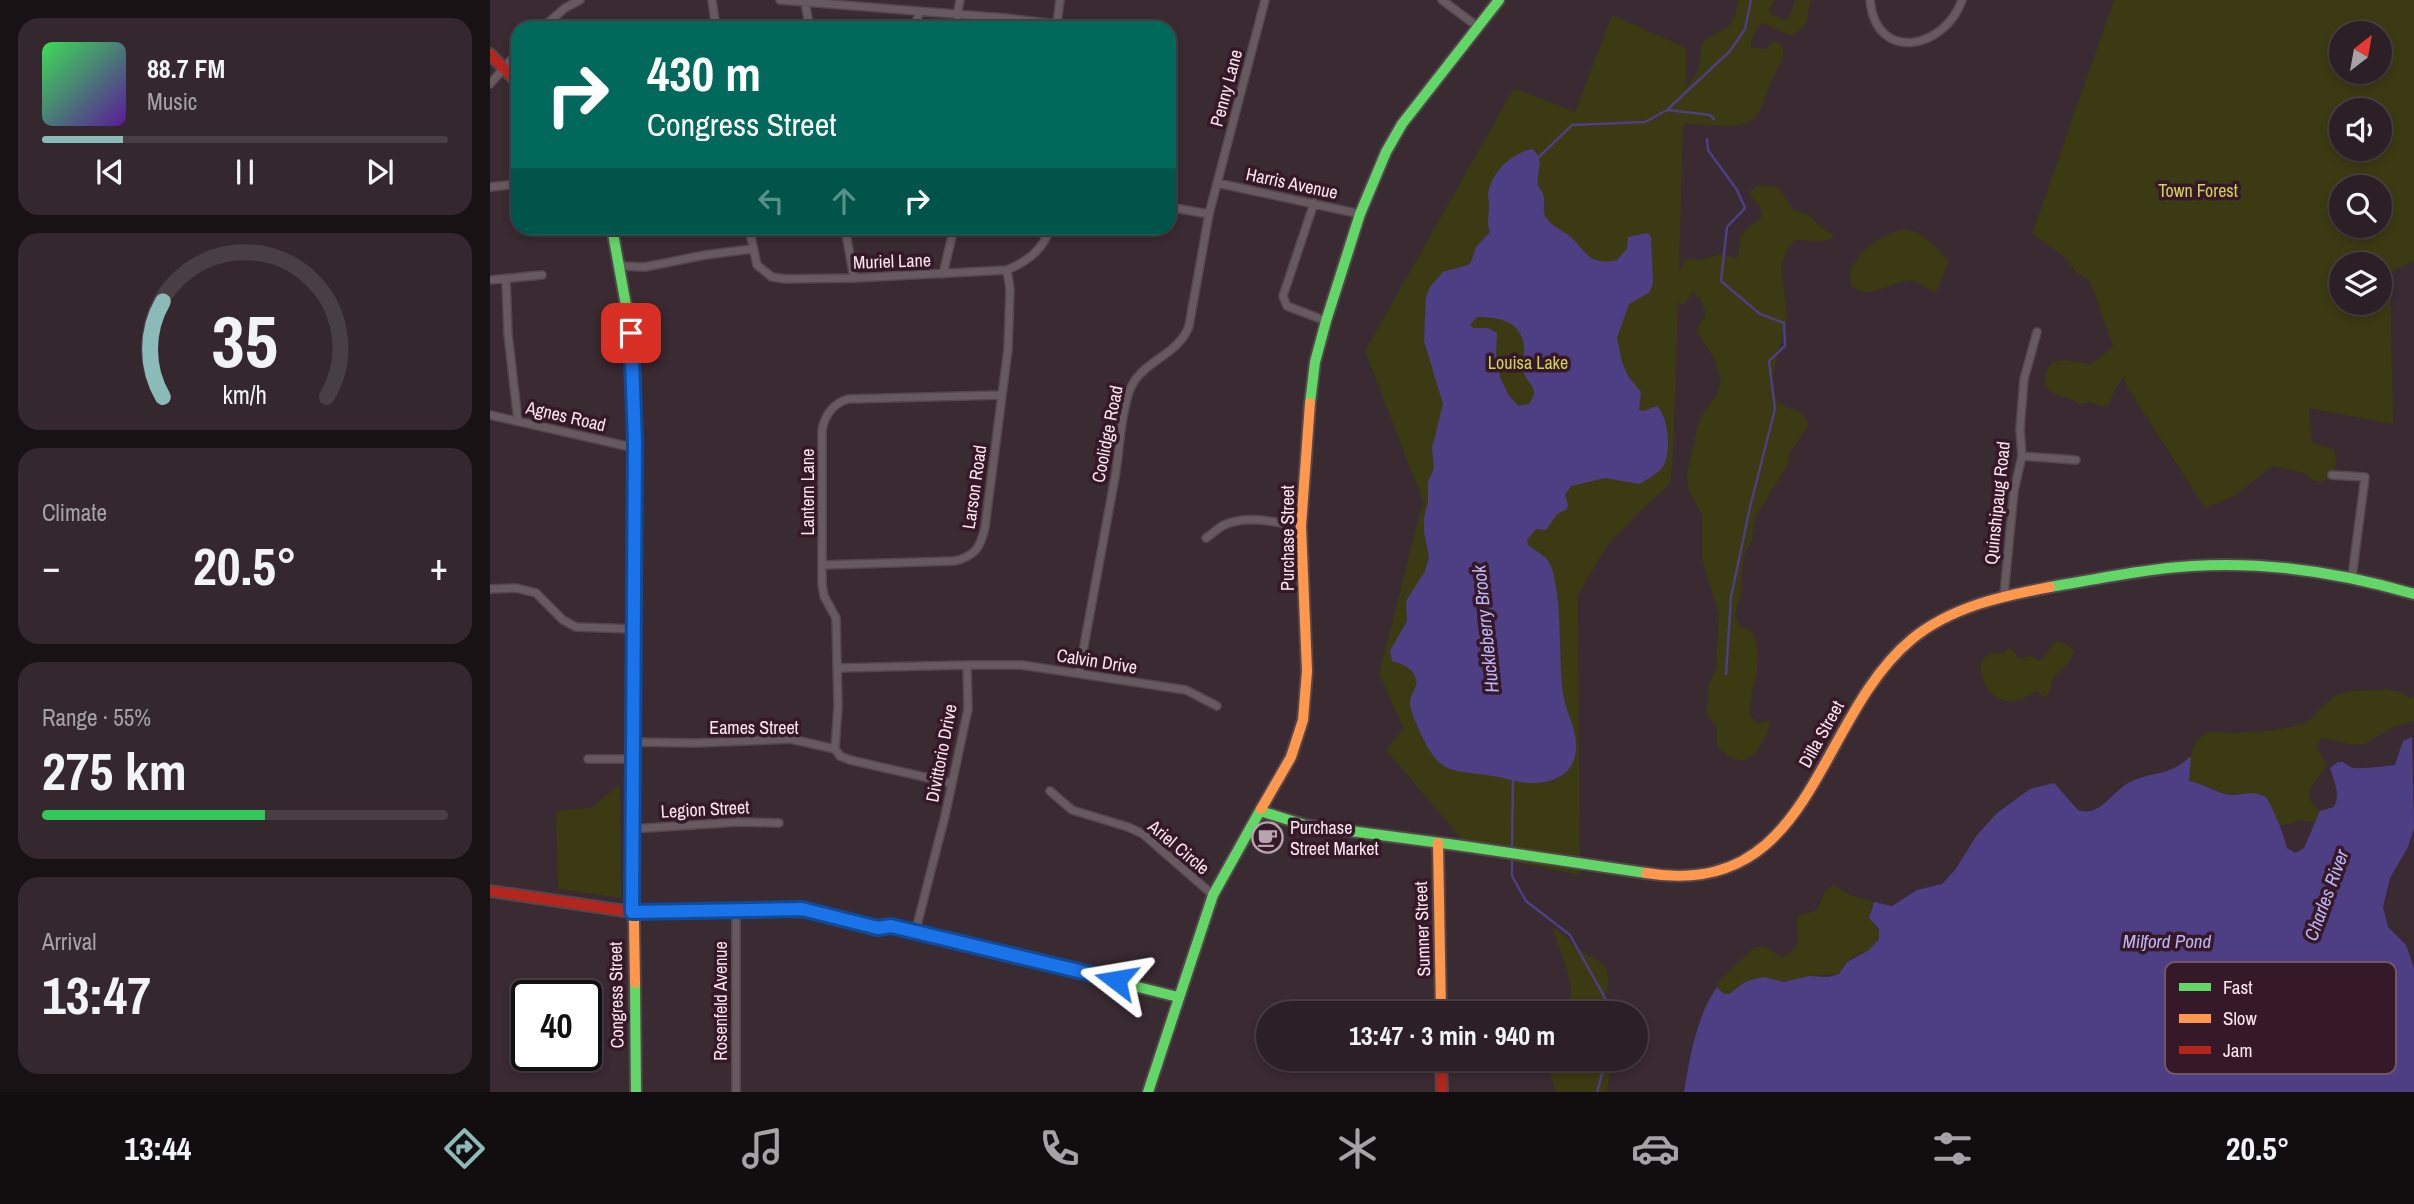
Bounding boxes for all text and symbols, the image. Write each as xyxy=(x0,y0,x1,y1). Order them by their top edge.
north arrow xyxy=(2329,21,2392,84)
map controls xyxy=(2329,21,2392,315)
text: 430 m xyxy=(647,40,761,106)
street label: Penny Lane xyxy=(1204,47,1248,129)
icon: right xyxy=(532,49,623,140)
text: 88.7 FM xyxy=(147,51,225,86)
text: Music xyxy=(147,86,197,117)
button: sound xyxy=(2329,98,2392,161)
text: Congress Street xyxy=(647,103,837,146)
icon: previous xyxy=(91,153,129,191)
icon: pause xyxy=(226,153,264,191)
icon: next xyxy=(361,153,399,191)
street label: Harris Avenue xyxy=(1244,161,1340,205)
button: search xyxy=(2329,175,2392,238)
park label: Town Forest xyxy=(2158,178,2238,203)
icon: left xyxy=(752,182,790,220)
icon: ahead xyxy=(825,182,863,220)
icon: right xyxy=(898,182,936,220)
street label: Muriel Lane xyxy=(853,247,931,275)
button: layers xyxy=(2329,252,2392,315)
text: 35 xyxy=(212,293,278,391)
pin xyxy=(601,303,661,363)
icon: arrive xyxy=(612,314,650,352)
park label: Louisa Lake xyxy=(1488,350,1568,375)
text: km/h xyxy=(223,378,267,412)
street label: Coolidge Road xyxy=(1085,383,1129,485)
street label: Agnes Road xyxy=(523,394,608,437)
street label: Quinshipaug Road xyxy=(1978,440,2016,566)
street label: Larson Road xyxy=(956,443,992,531)
street label: Lantern Lane xyxy=(795,449,820,536)
street label: Purchase Street xyxy=(1275,485,1300,591)
text: Climate xyxy=(42,497,107,528)
text: 20.5° xyxy=(193,531,297,601)
text: − xyxy=(42,541,60,592)
text: + xyxy=(430,541,448,592)
water label: Huckleberry Brook xyxy=(1465,563,1505,694)
street label: Calvin Drive xyxy=(1055,642,1139,680)
street label: Dilla Street xyxy=(1792,696,1850,772)
text: Range · 55% xyxy=(42,702,151,733)
street label: Divittorio Drive xyxy=(919,702,963,804)
street label: Eames Street xyxy=(709,715,799,740)
text: 275 km xyxy=(42,736,187,806)
street label: Legion Street xyxy=(660,794,750,824)
street label: Ariel Circle xyxy=(1142,813,1215,880)
place label: Purchase Street Market xyxy=(1290,815,1379,861)
cafe icon: Purchase Street Market xyxy=(1250,820,1284,854)
water label: Charles River xyxy=(2297,845,2355,944)
street label: Sumner Street xyxy=(1408,881,1436,977)
text: Arrival xyxy=(42,926,97,957)
water label: Milford Pond xyxy=(2123,928,2211,954)
street label: Congress Street xyxy=(603,941,629,1049)
street label: Rosenfeld Avenue xyxy=(708,941,733,1061)
position arrow xyxy=(1079,943,1153,1017)
text: 13:47 xyxy=(42,960,151,1030)
legend xyxy=(2165,962,2396,1074)
text: Fast xyxy=(2223,974,2253,1000)
speed limit sign: 40 xyxy=(511,980,602,1071)
text: Slow xyxy=(2223,1005,2258,1031)
text: 13:47 · 3 min · 940 m xyxy=(1349,1018,1555,1053)
text: Jam xyxy=(2223,1037,2252,1063)
icon: directions xyxy=(440,1124,489,1173)
icon: music xyxy=(738,1124,787,1173)
icon: phone xyxy=(1035,1124,1084,1173)
icon: climate xyxy=(1333,1124,1382,1173)
icon: car xyxy=(1631,1124,1680,1173)
icon: filters xyxy=(1928,1124,1977,1173)
text: 13:44 xyxy=(124,1127,191,1170)
text: 20.5° xyxy=(2226,1127,2290,1170)

